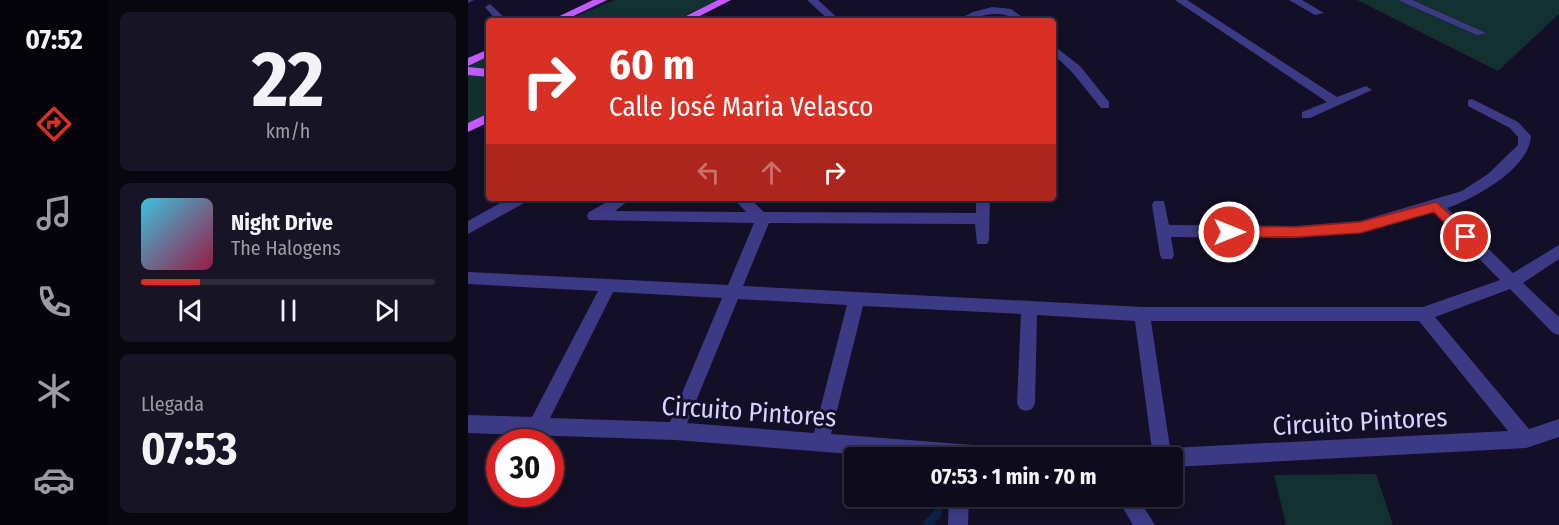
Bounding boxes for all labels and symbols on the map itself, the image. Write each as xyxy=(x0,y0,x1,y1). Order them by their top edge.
position arrow xyxy=(1197,200,1261,264)
pin xyxy=(1440,211,1491,262)
street label: Circuito Pintores xyxy=(661,390,837,434)
street label: Circuito Pintores xyxy=(1272,402,1448,442)
speed limit sign: 30 xyxy=(486,429,564,507)

